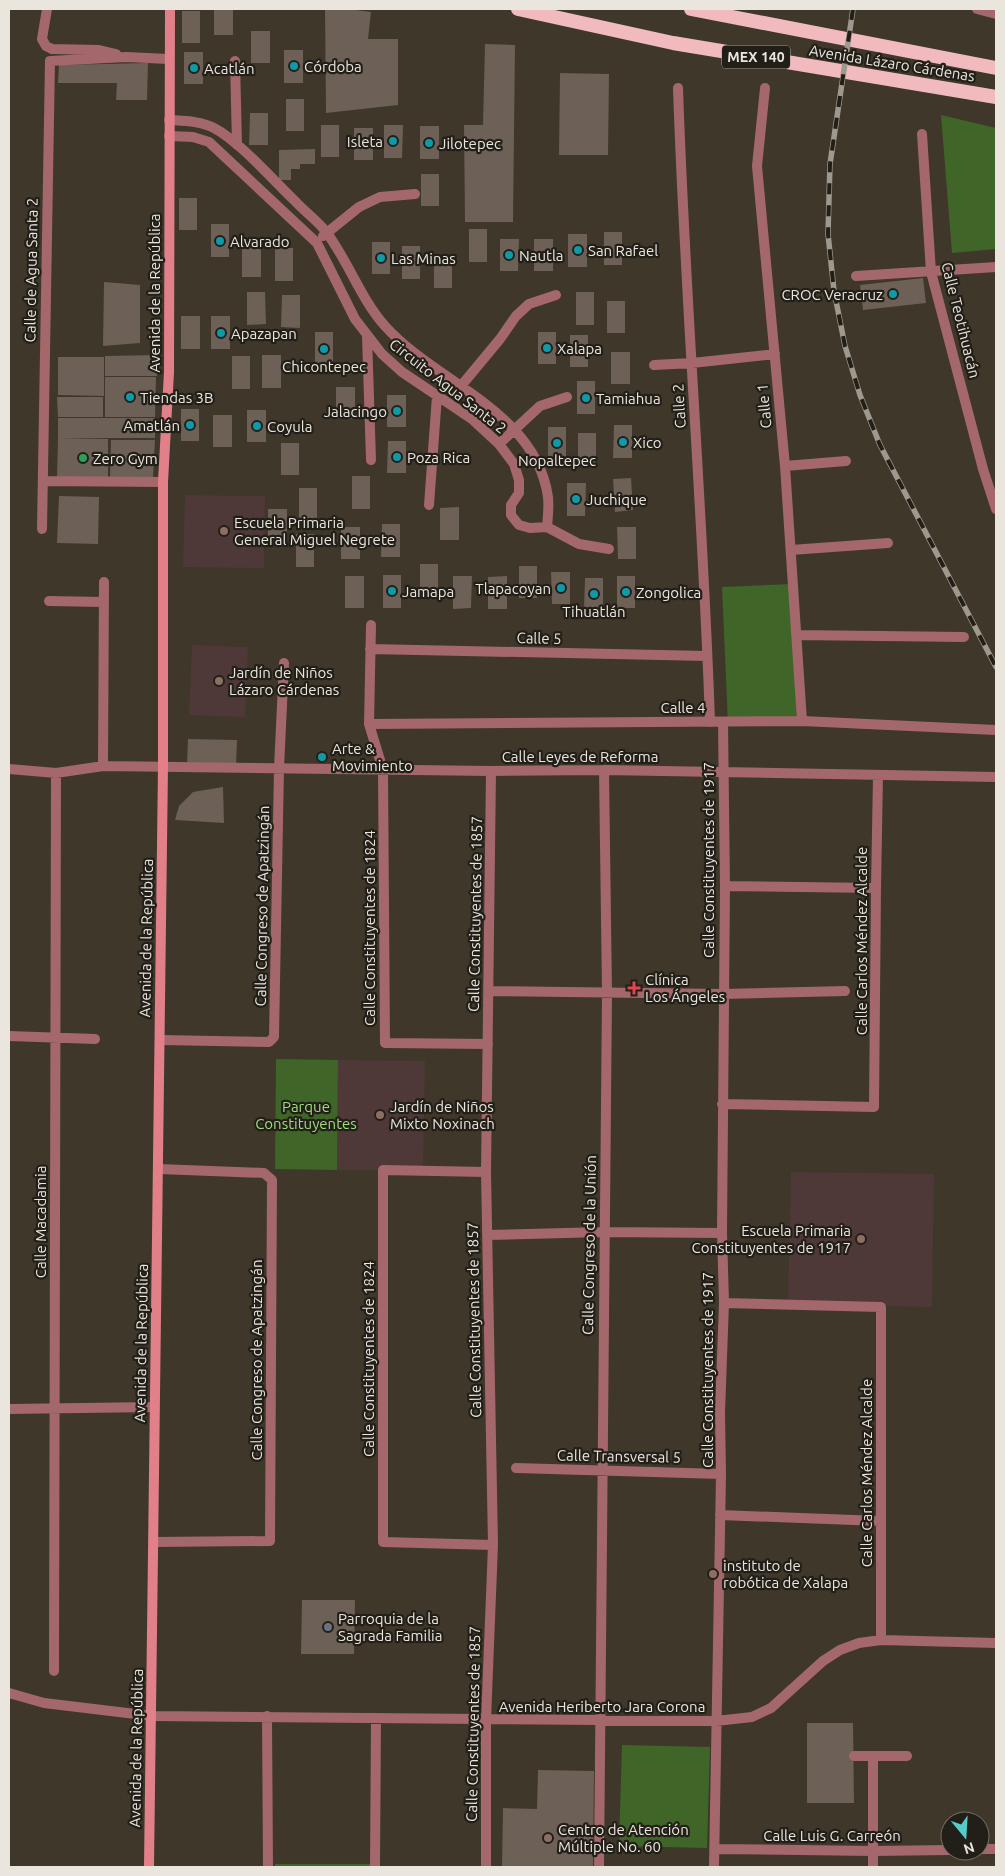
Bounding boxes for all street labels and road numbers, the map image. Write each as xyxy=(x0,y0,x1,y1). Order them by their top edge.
street label: Avenida Lázaro Cárdenas xyxy=(808,42,976,84)
road number: MEX 140 xyxy=(722,46,790,68)
street label: Calle de Agua Santa 2 xyxy=(21,198,41,342)
street label: Avenida de la República xyxy=(146,214,163,372)
street label: Calle Teotihuacán xyxy=(938,260,984,380)
street label: Circuito Agua Santa 2 xyxy=(386,335,510,437)
street label: Calle 2 xyxy=(669,383,689,429)
street label: Calle 1 xyxy=(754,383,774,429)
street label: Calle 5 xyxy=(516,629,562,647)
street label: Calle 4 xyxy=(661,699,705,716)
street label: Calle Leyes de Reforma xyxy=(502,748,658,765)
street label: Calle Constituyentes de 1917 xyxy=(700,762,717,958)
street label: Calle Congreso de Apatzingán xyxy=(252,805,272,1007)
street label: Calle Constituyentes de 1857 xyxy=(465,816,485,1012)
street label: Calle Constituyentes de 1824 xyxy=(361,830,378,1026)
street label: Calle Carlos Méndez Alcalde xyxy=(853,847,870,1035)
street label: Avenida de la República xyxy=(136,858,156,1018)
street label: Calle Congreso de la Unión xyxy=(579,1155,599,1335)
street label: Calle Macadamia xyxy=(32,1166,49,1278)
street label: Calle Constituyentes de 1857 xyxy=(464,1222,484,1418)
street label: Calle Congreso de Apatzingán xyxy=(248,1260,265,1460)
street label: Calle Constituyentes de 1824 xyxy=(360,1261,377,1457)
street label: Avenida de la República xyxy=(131,1263,151,1423)
street label: Calle Constituyentes de 1917 xyxy=(699,1272,716,1468)
street label: Calle Carlos Méndez Alcalde xyxy=(858,1379,875,1567)
street label: Calle Transversal 5 xyxy=(557,1446,681,1466)
street label: Calle Constituyentes de 1857 xyxy=(463,1626,483,1822)
street label: Avenida de la República xyxy=(126,1668,146,1828)
street label: Avenida Heriberto Jara Corona xyxy=(499,1698,705,1715)
street label: Calle Luis G. Carreón xyxy=(763,1827,901,1844)

